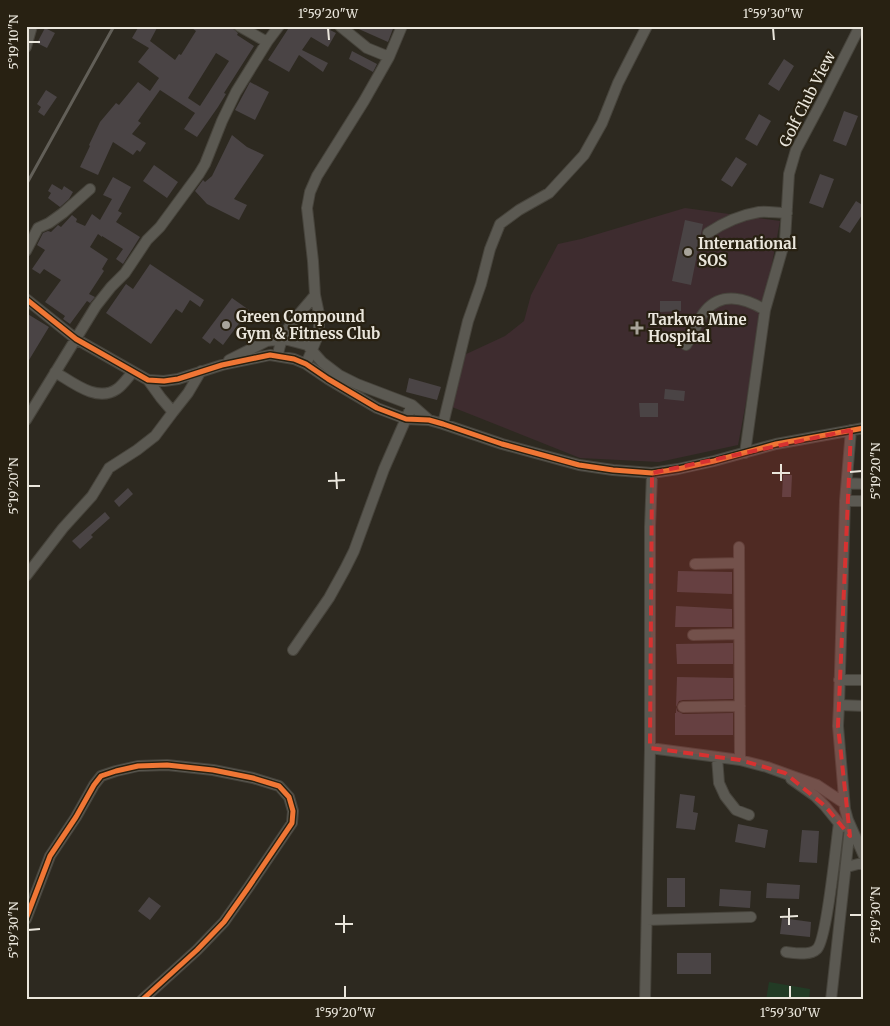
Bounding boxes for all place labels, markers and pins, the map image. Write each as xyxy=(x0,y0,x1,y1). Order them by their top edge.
place label: International SOS xyxy=(698,234,797,270)
marker: International SOS xyxy=(682,246,694,258)
place label: Green Compound Gym & Fitness Club xyxy=(236,307,380,343)
place label: Tarkwa Mine Hospital xyxy=(648,310,747,346)
marker: Green Compound Gym & Fitness Club xyxy=(220,319,232,331)
marker: Tarkwa Mine Hospital xyxy=(630,321,644,335)

